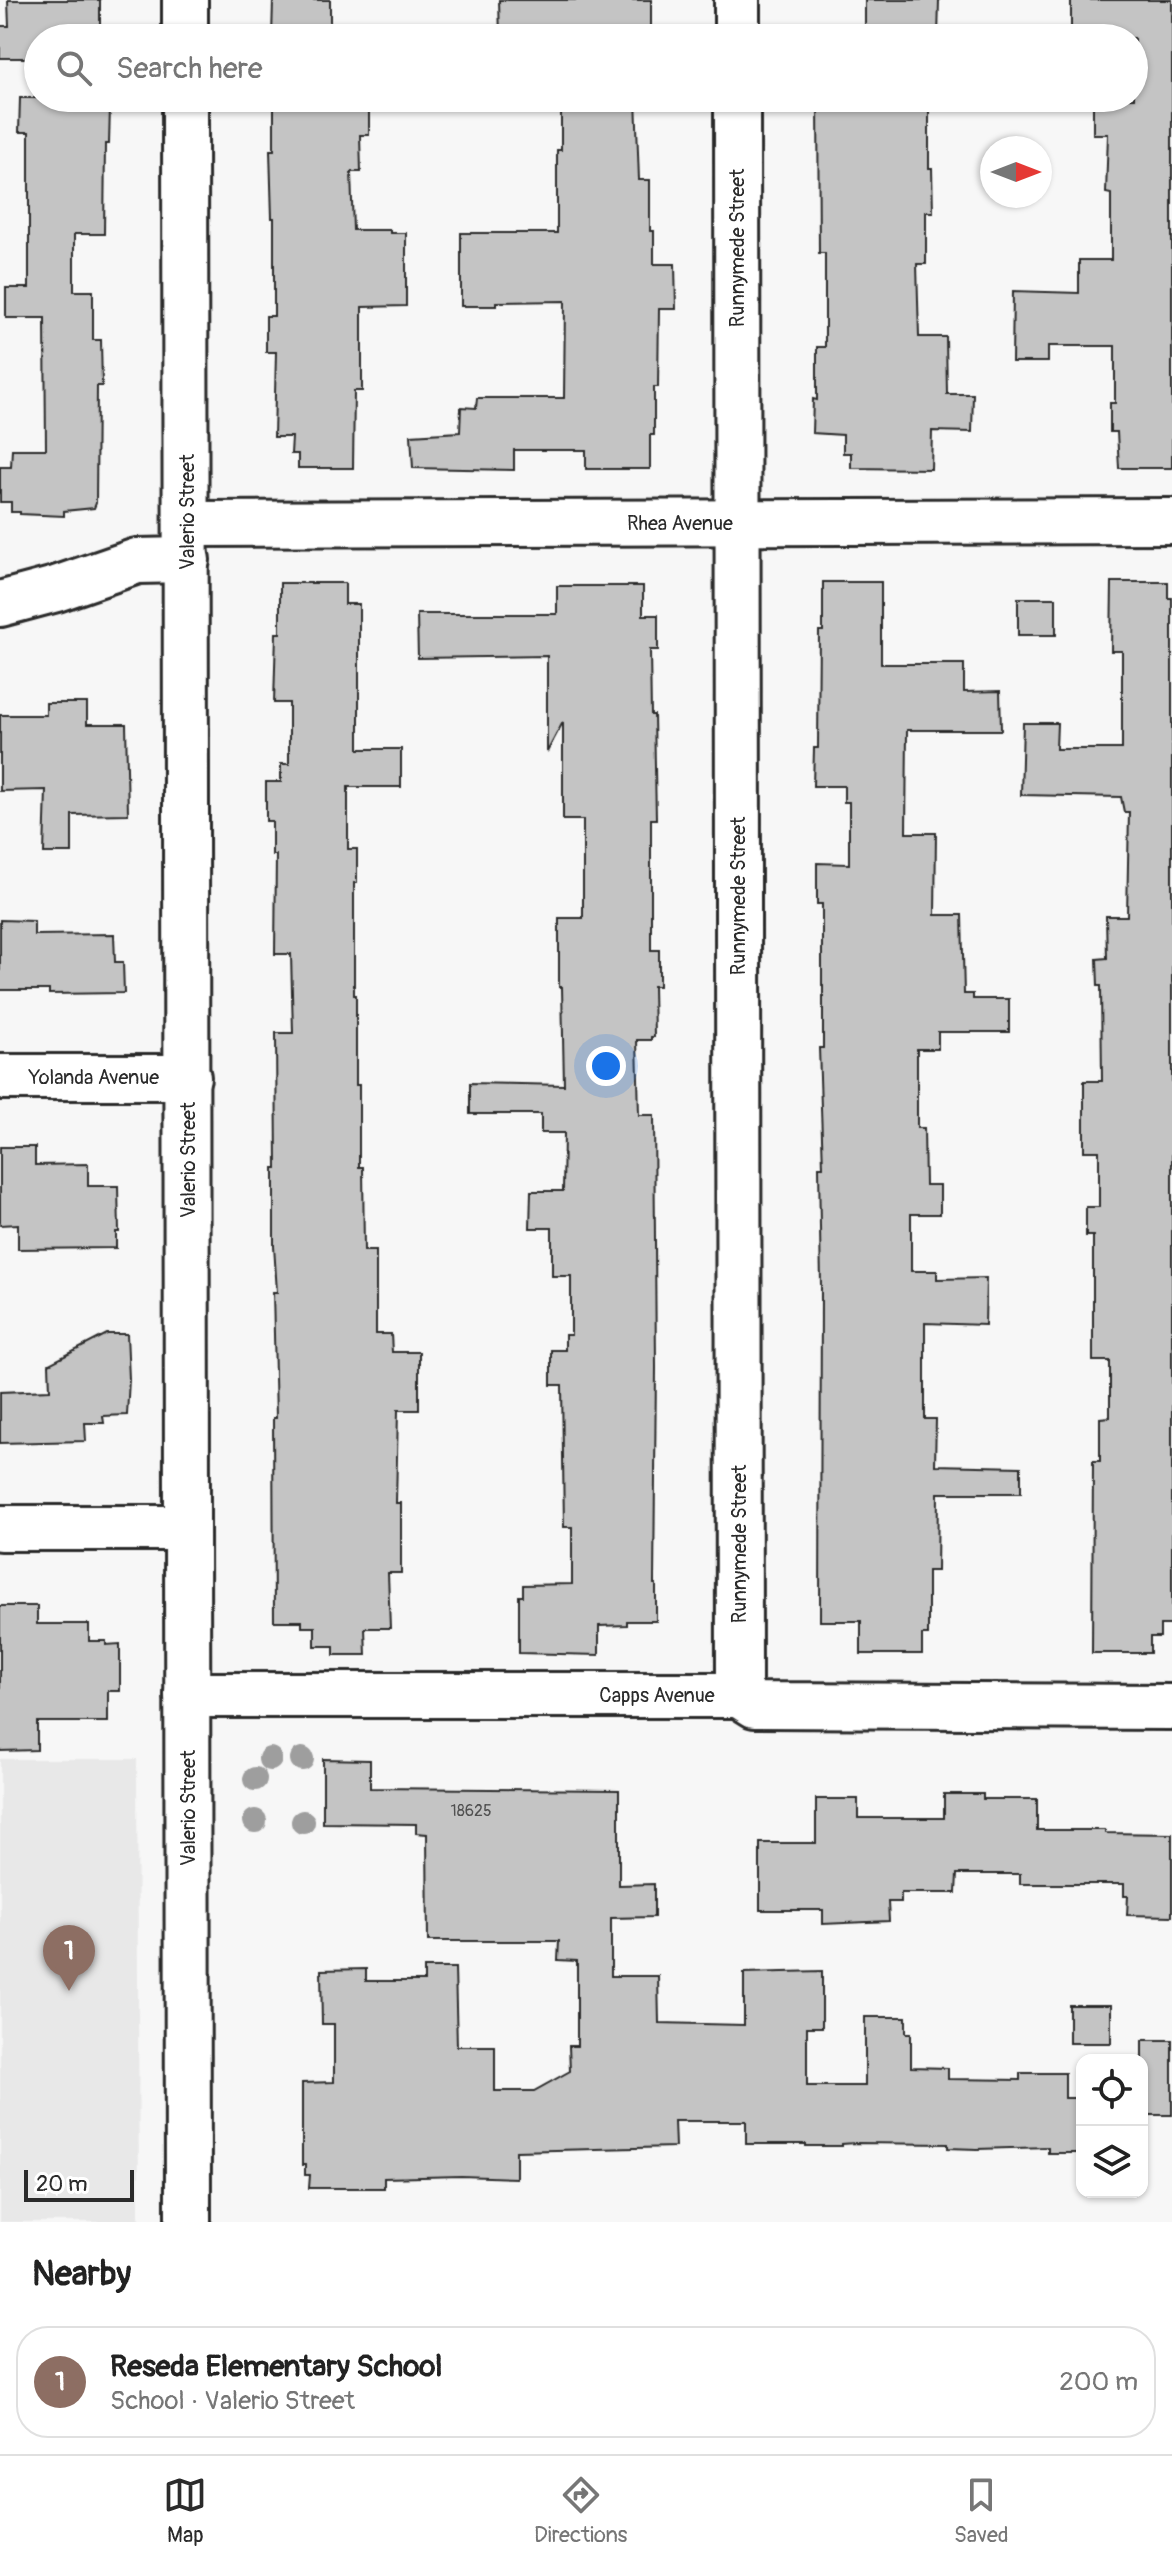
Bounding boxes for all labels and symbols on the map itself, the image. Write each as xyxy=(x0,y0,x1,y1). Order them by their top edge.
north arrow xyxy=(980,136,1052,208)
street label: Runnymede Street xyxy=(725,168,750,327)
street label: Valerio Street xyxy=(175,453,200,570)
street label: Rhea Avenue xyxy=(627,511,733,536)
street label: Runnymede Street xyxy=(726,816,751,975)
your location xyxy=(586,1046,626,1086)
street label: Yolanda Avenue xyxy=(28,1065,159,1090)
street label: Valerio Street xyxy=(176,1101,201,1218)
street label: Runnymede Street xyxy=(727,1464,752,1623)
street label: Capps Avenue xyxy=(599,1683,715,1708)
street label: Valerio Street xyxy=(176,1749,201,1866)
house number: 18625 xyxy=(450,1801,492,1821)
pin: 1 xyxy=(43,1925,95,1991)
scale bar xyxy=(24,2166,134,2202)

